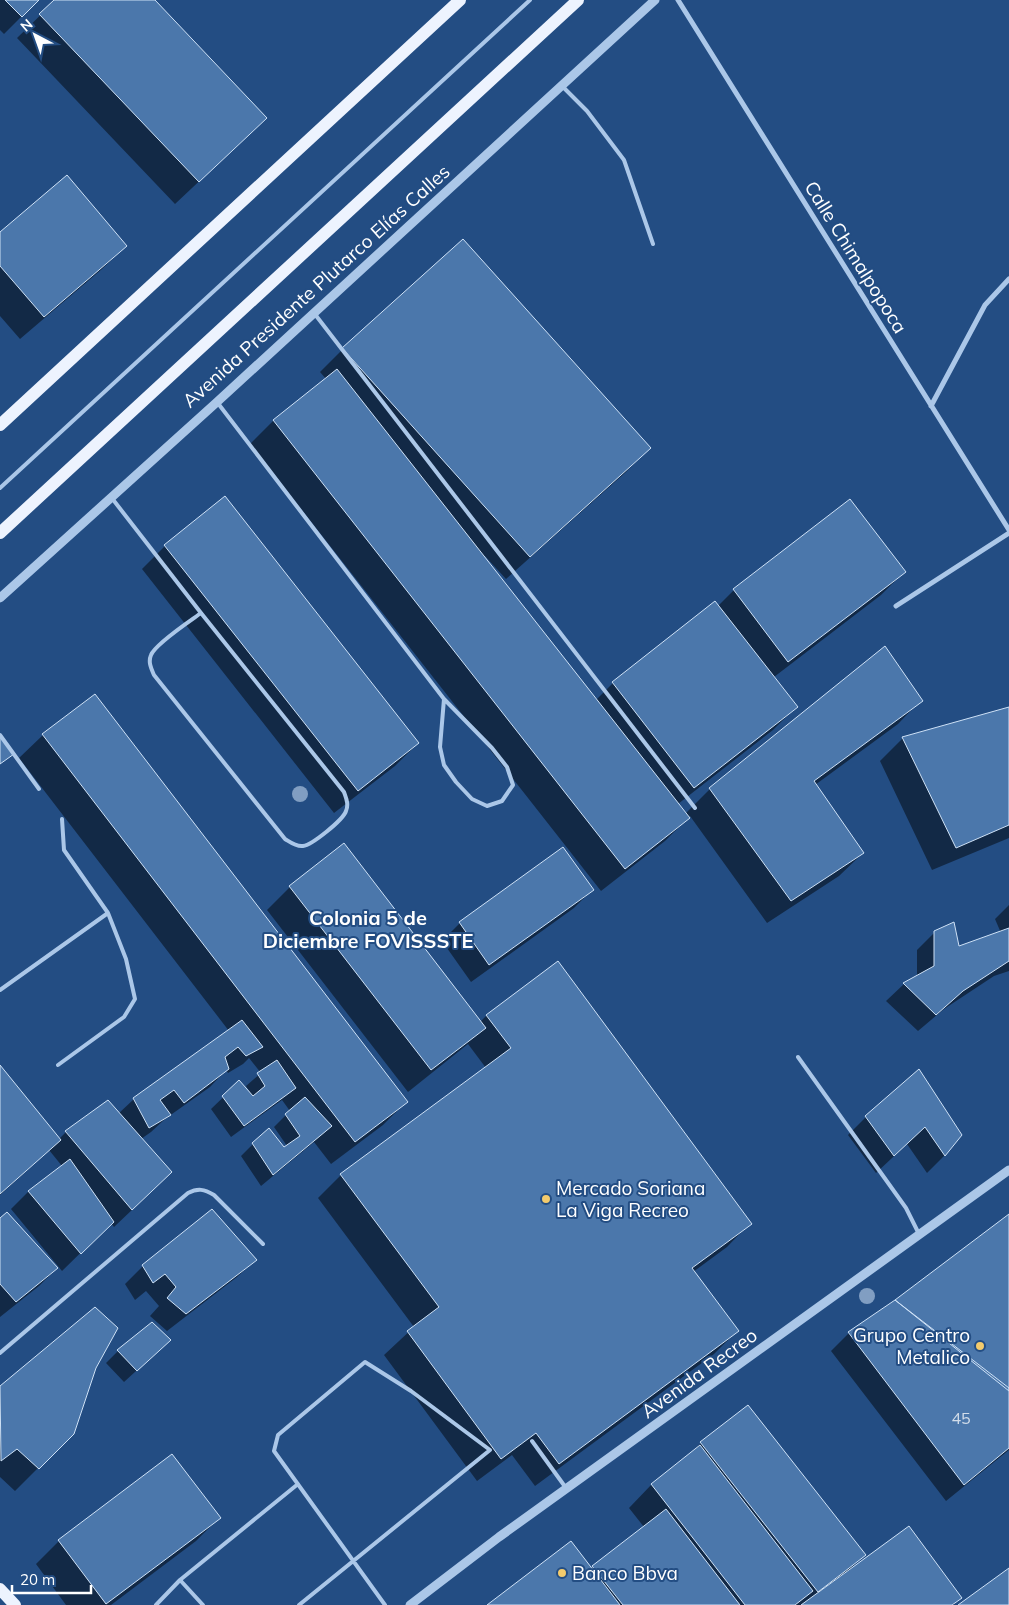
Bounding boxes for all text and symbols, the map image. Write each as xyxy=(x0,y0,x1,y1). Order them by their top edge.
north arrow xyxy=(10,10,60,60)
text: N xyxy=(17,15,36,35)
street label: Avenida Presidente Plutarco Elías Calles xyxy=(177,159,455,413)
street label: Calle Chimalpopoca xyxy=(799,176,913,338)
district label: Colonia 5 de Diciembre FOVISSSTE xyxy=(263,905,473,953)
place label: Mercado Soriana La Viga Recreo xyxy=(556,1176,705,1222)
marker: Mercado Soriana La Viga Recreo xyxy=(540,1193,552,1205)
street label: Avenida Recreo xyxy=(636,1323,762,1423)
place label: Grupo Centro Metalico xyxy=(853,1323,970,1369)
marker: Grupo Centro Metalico xyxy=(974,1340,986,1352)
house number: 45 xyxy=(951,1408,971,1428)
place label: Banco Bbva xyxy=(572,1561,678,1585)
scale bar xyxy=(12,1562,91,1594)
marker: Banco Bbva xyxy=(556,1567,568,1579)
text: 20 m xyxy=(20,1570,55,1589)

